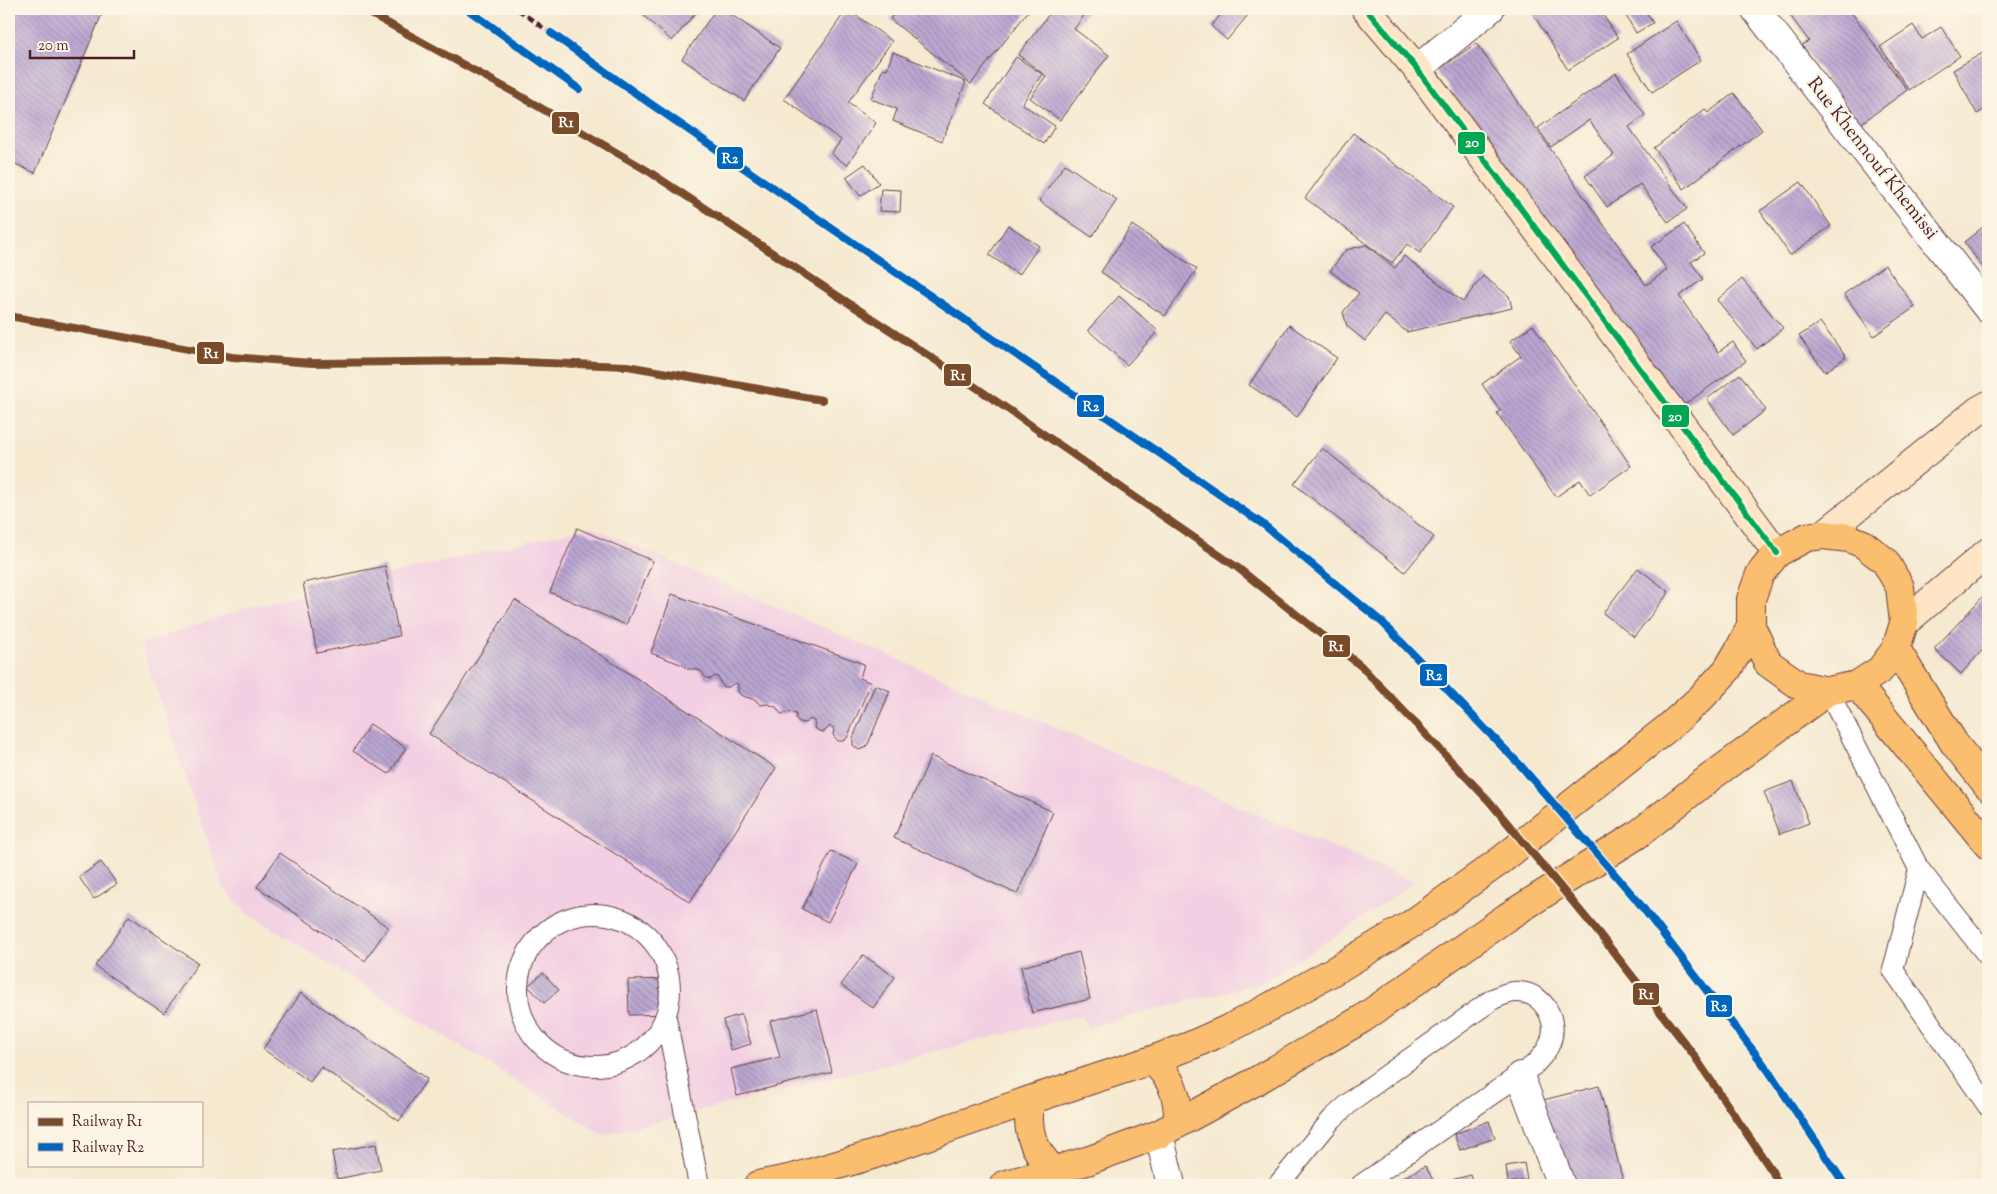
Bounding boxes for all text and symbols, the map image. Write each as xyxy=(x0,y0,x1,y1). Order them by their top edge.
scale bar xyxy=(30,28,134,60)
text: 20 m xyxy=(38,36,69,57)
street label: Rue Khennouf Khemissi xyxy=(1800,72,1944,246)
line badge: R1 xyxy=(551,111,580,135)
text: R1 xyxy=(559,114,574,134)
line badge: 20 xyxy=(1457,131,1486,155)
text: 20 xyxy=(1465,134,1480,154)
line badge: R2 xyxy=(716,146,744,170)
text: R2 xyxy=(722,150,739,170)
line badge: R1 xyxy=(196,341,225,365)
text: R1 xyxy=(204,345,219,365)
line badge: R1 xyxy=(943,363,972,387)
text: R1 xyxy=(951,367,966,387)
line badge: R2 xyxy=(1076,394,1105,418)
text: R2 xyxy=(1083,398,1100,418)
line badge: 20 xyxy=(1661,404,1690,428)
text: 20 xyxy=(1668,408,1683,428)
line badge: R1 xyxy=(1322,634,1351,658)
text: R1 xyxy=(1329,638,1344,658)
line badge: R2 xyxy=(1419,663,1448,687)
text: R2 xyxy=(1426,667,1443,687)
line badge: R1 xyxy=(1632,982,1660,1006)
text: R1 xyxy=(1639,986,1654,1006)
line badge: R2 xyxy=(1705,994,1733,1018)
text: R2 xyxy=(1711,998,1728,1018)
legend xyxy=(28,1102,202,1166)
text: Railway R1 xyxy=(72,1112,142,1133)
text: Railway R2 xyxy=(72,1138,144,1159)

